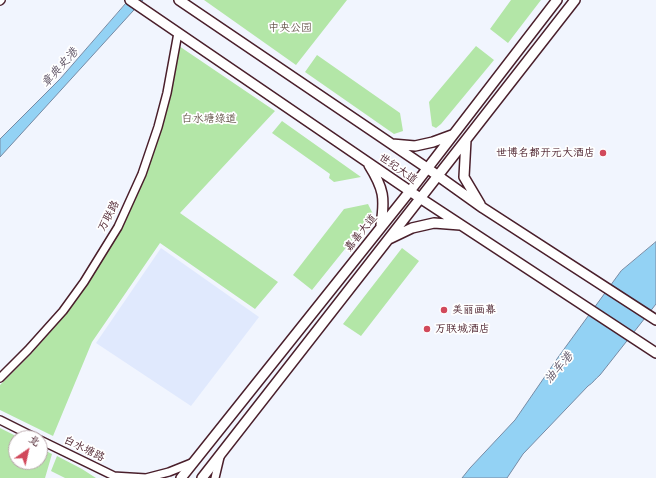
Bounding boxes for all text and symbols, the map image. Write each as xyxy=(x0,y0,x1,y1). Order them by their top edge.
park label: 中央公园 xyxy=(268,21,312,35)
water label: 章典史港 xyxy=(39,45,81,91)
park label: 白水塘绿道 xyxy=(182,112,236,126)
place label: 世博名都开元大酒店 xyxy=(496,146,595,160)
marker: 世博名都开元大酒店 xyxy=(598,148,608,158)
street label: 世纪大道 xyxy=(376,151,420,187)
street label: 万联路 xyxy=(95,198,123,234)
street label: 嘉善大道 xyxy=(342,212,380,254)
place label: 美丽画幕 xyxy=(452,303,496,317)
marker: 美丽画幕 xyxy=(439,305,449,315)
place label: 万联城酒店 xyxy=(435,322,490,336)
marker: 万联城酒店 xyxy=(422,324,432,334)
water label: 油车港 xyxy=(542,350,576,386)
north arrow xyxy=(8,430,48,470)
text: 北 xyxy=(26,431,43,450)
street label: 白水塘路 xyxy=(61,433,107,465)

